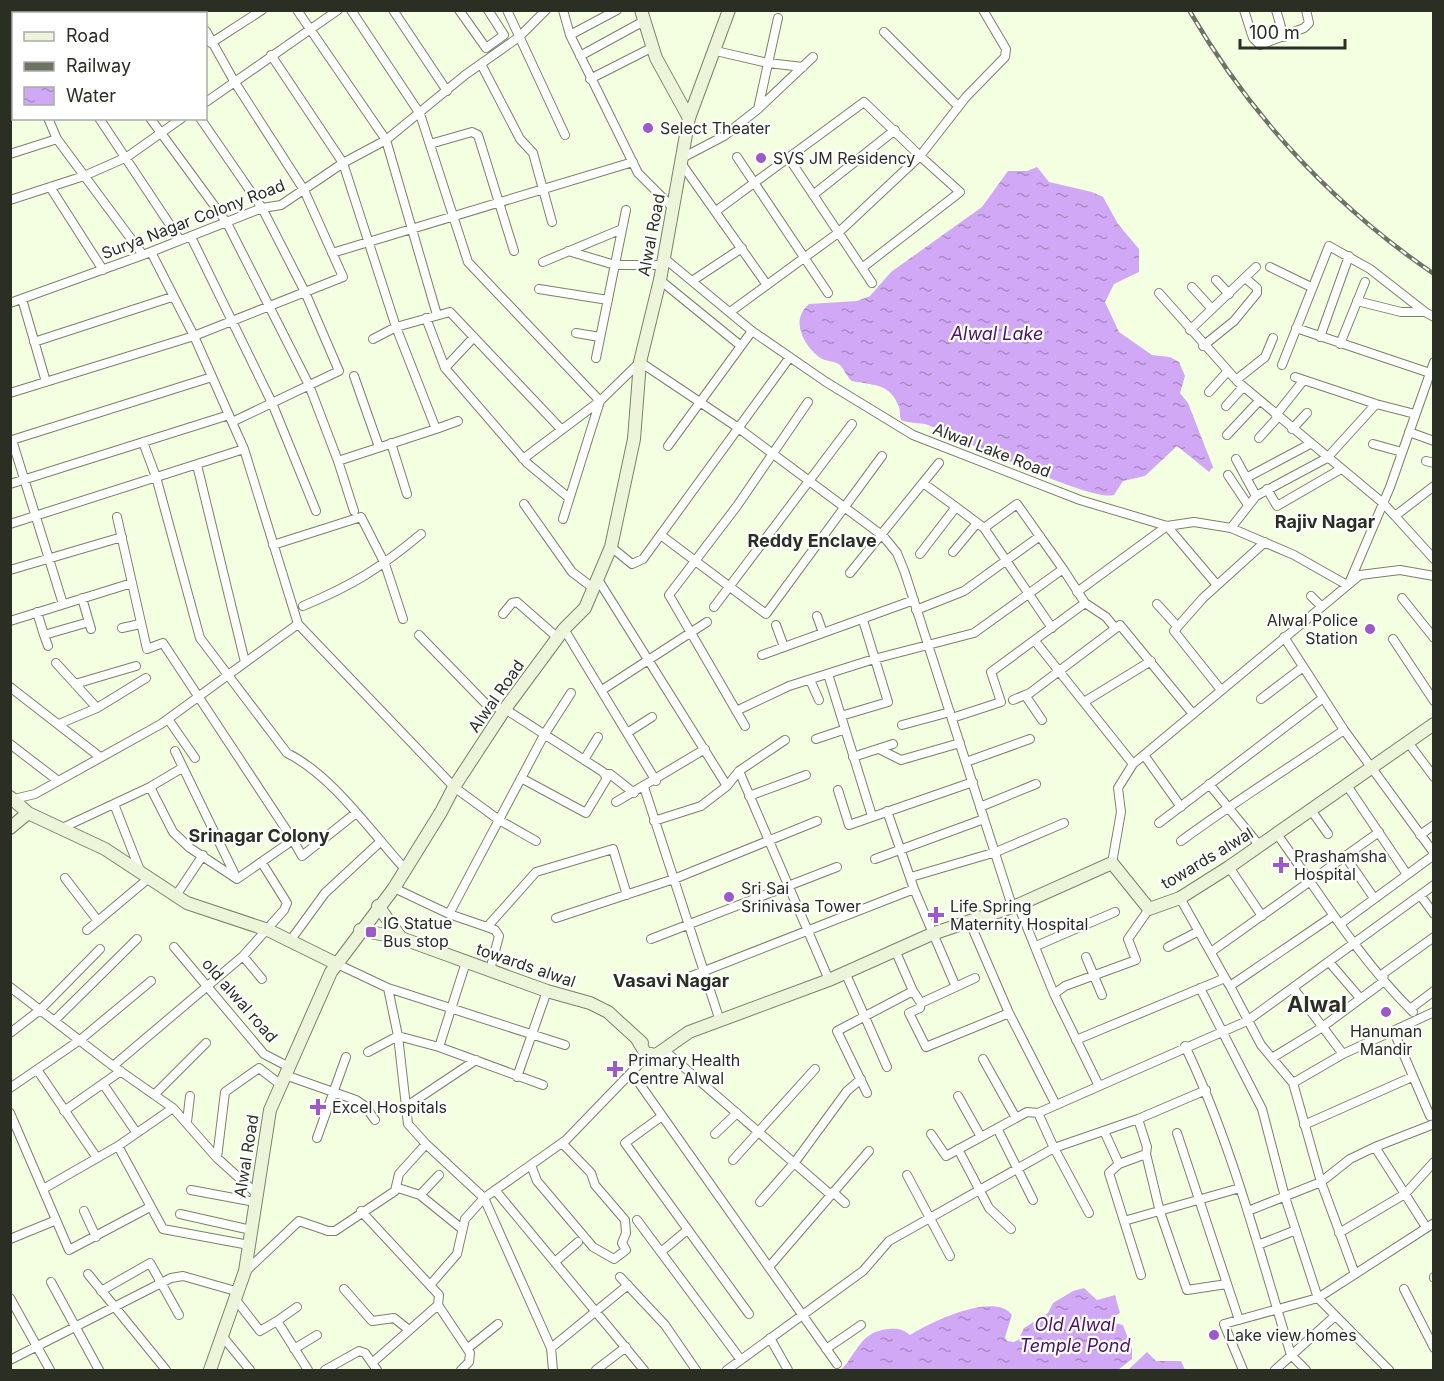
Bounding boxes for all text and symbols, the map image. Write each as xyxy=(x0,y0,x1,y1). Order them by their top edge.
legend xyxy=(12,12,207,120)
scale bar xyxy=(1240,12,1345,50)
text: 100 m xyxy=(1249,22,1300,43)
text: Road xyxy=(66,25,109,46)
text: Railway xyxy=(66,55,131,76)
text: Water xyxy=(66,85,116,106)
place label: Select Theater xyxy=(660,118,770,138)
marker: Select Theater xyxy=(641,121,655,135)
place label: SVS JM Residency xyxy=(773,148,915,168)
marker: SVS JM Residency xyxy=(754,151,768,165)
street label: Surya Nagar Colony Road xyxy=(98,175,288,263)
street label: Alwal Road xyxy=(633,192,669,278)
water label: Alwal Lake xyxy=(950,323,1043,344)
street label: Alwal Lake Road xyxy=(930,418,1054,482)
district label: Rajiv Nagar xyxy=(1275,511,1375,532)
district label: Reddy Enclave xyxy=(747,530,877,551)
place label: Alwal Police Station xyxy=(1267,610,1358,648)
marker: Alwal Police Station xyxy=(1363,622,1377,636)
street label: Alwal Road xyxy=(464,656,528,736)
street label: towards alwal xyxy=(1157,823,1257,893)
district label: Srinagar Colony xyxy=(188,825,330,846)
place label: Prashamsha Hospital xyxy=(1294,846,1387,884)
marker: Prashamsha Hospital xyxy=(1272,856,1290,874)
place label: Sri Sai Srinivasa Tower xyxy=(741,878,861,916)
marker: Sri Sai Srinivasa Tower xyxy=(722,890,736,904)
place label: Life Spring Maternity Hospital xyxy=(950,896,1088,934)
marker: Life Spring Maternity Hospital xyxy=(927,906,945,924)
place label: IG Statue Bus stop xyxy=(383,913,452,951)
marker: IG Statue Bus stop xyxy=(364,925,378,939)
street label: towards alwal xyxy=(474,939,578,991)
street label: old alwal road xyxy=(198,954,282,1046)
district label: Vasavi Nagar xyxy=(613,970,729,991)
district label: Alwal xyxy=(1287,991,1347,1017)
marker: Hanuman Mandir xyxy=(1379,1005,1393,1019)
place label: Hanuman Mandir xyxy=(1350,1021,1422,1059)
place label: Primary Health Centre Alwal xyxy=(628,1050,740,1088)
marker: Primary Health Centre Alwal xyxy=(606,1060,624,1078)
place label: Excel Hospitals xyxy=(332,1097,447,1117)
marker: Excel Hospitals xyxy=(309,1098,327,1116)
street label: Alwal Road xyxy=(230,1113,262,1199)
water label: Old Alwal Temple Pond xyxy=(1019,1314,1131,1356)
place label: Lake view homes xyxy=(1226,1325,1357,1345)
marker: Lake view homes xyxy=(1207,1328,1221,1342)

